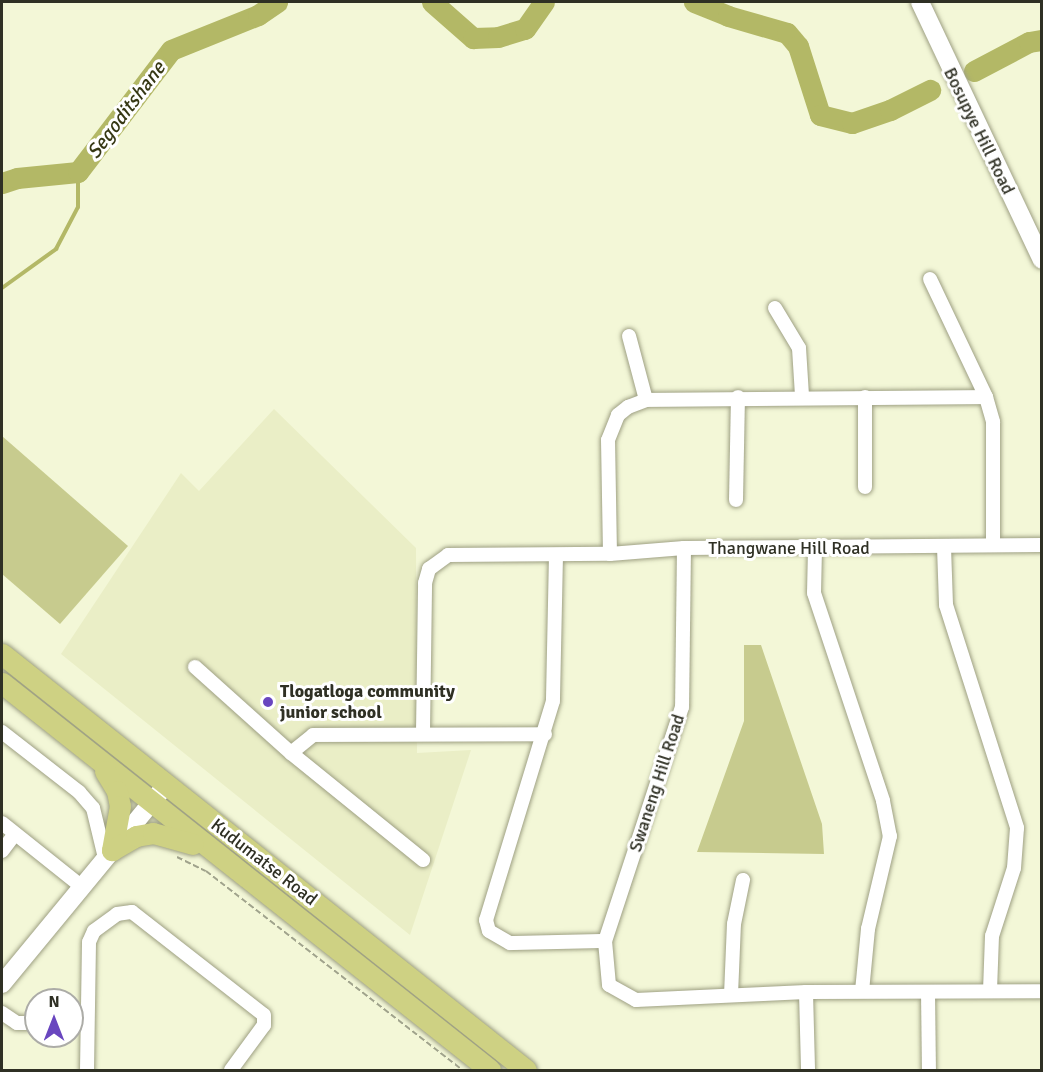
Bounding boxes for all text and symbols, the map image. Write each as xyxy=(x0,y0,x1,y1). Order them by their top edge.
water label: Segoditshane xyxy=(82,57,170,163)
street label: Bosupye Hill Road xyxy=(939,64,1019,198)
street label: Thangwane Hill Road xyxy=(708,537,870,559)
place label: Tlogatloga community junior school xyxy=(280,681,455,724)
marker: Tlogatloga community junior school xyxy=(261,695,275,709)
street label: Swaneng Hill Road xyxy=(625,711,689,855)
street label: Kudumatse Road xyxy=(207,814,321,910)
north arrow xyxy=(24,988,84,1048)
text: N xyxy=(48,992,60,1012)

